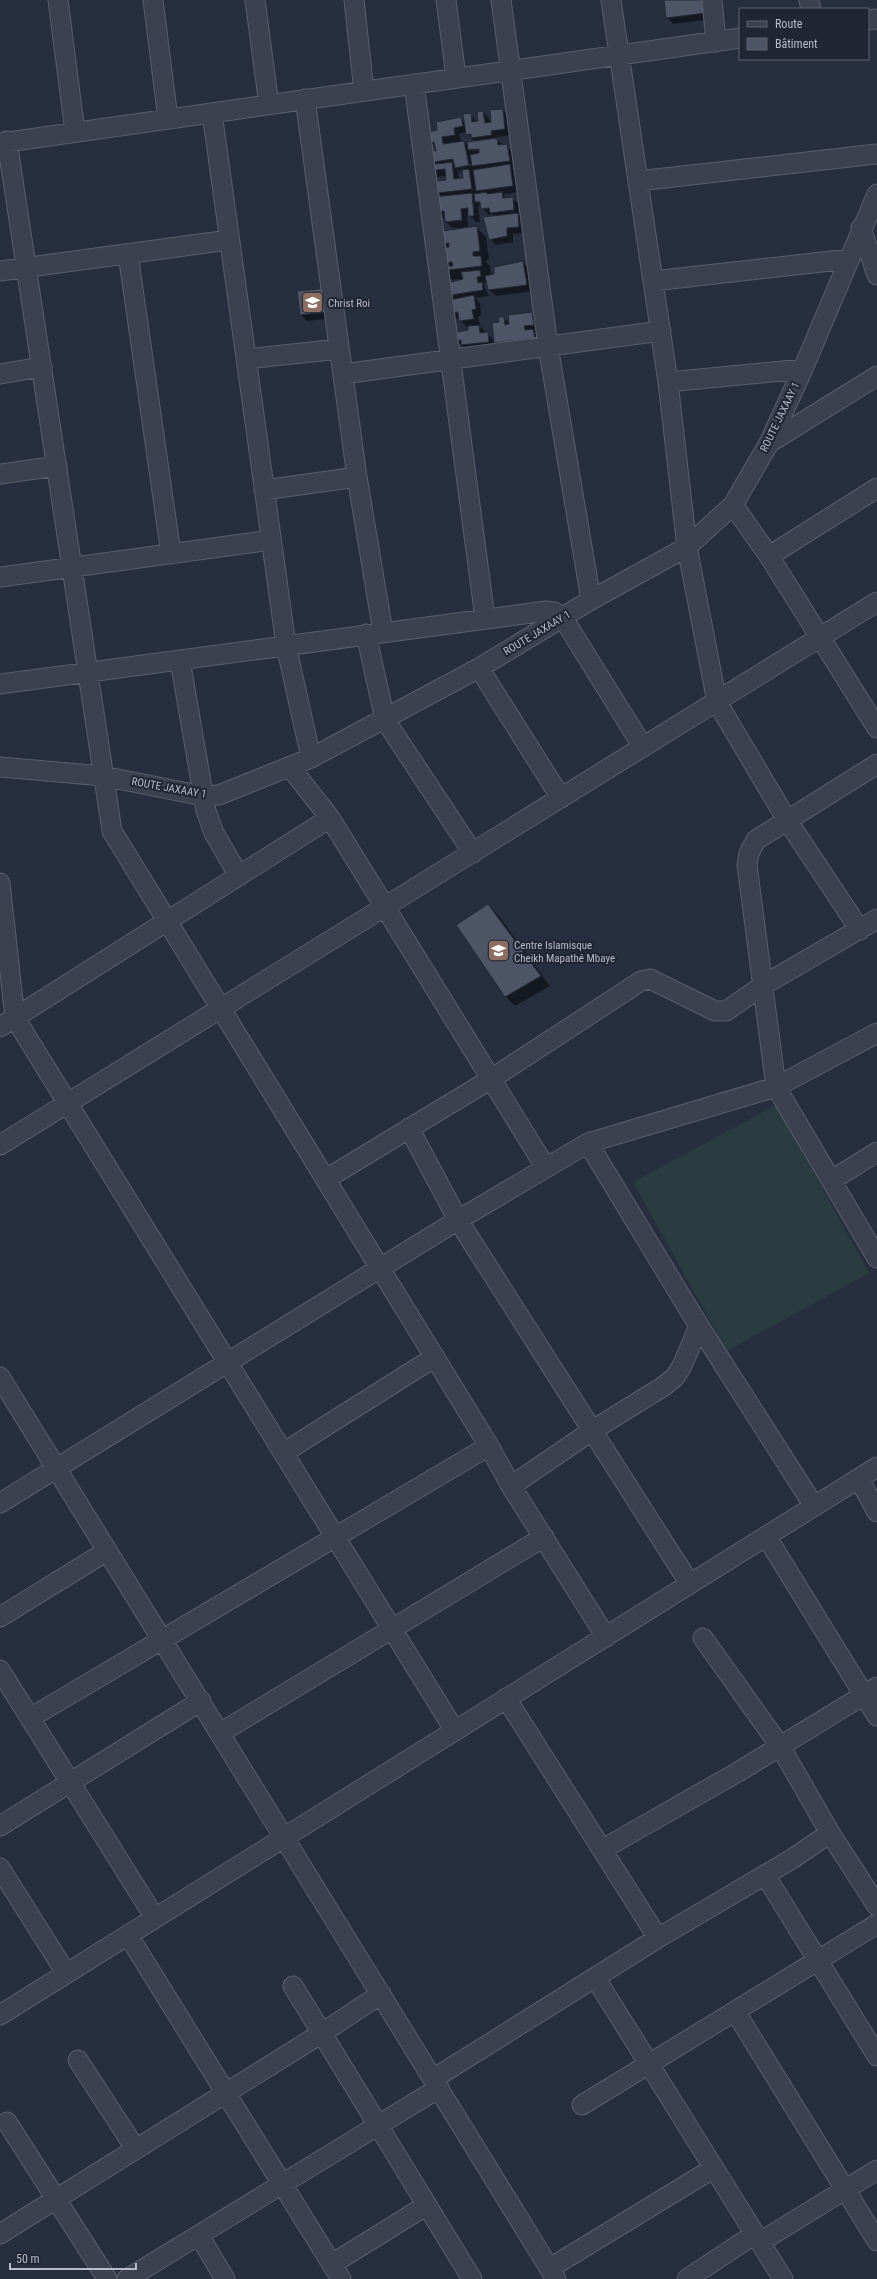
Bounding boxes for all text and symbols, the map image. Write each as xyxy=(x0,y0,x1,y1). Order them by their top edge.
legend xyxy=(739,8,869,60)
text: Route xyxy=(775,17,803,31)
text: Bâtiment xyxy=(775,37,818,51)
school or university icon: Christ Roi xyxy=(300,290,326,316)
place label: Christ Roi xyxy=(328,297,370,310)
street label: ROUTE JAXAAY 1 xyxy=(758,380,802,454)
street label: ROUTE JAXAAY 1 xyxy=(501,608,573,658)
street label: ROUTE JAXAAY 1 xyxy=(131,775,207,801)
school or university icon: Centre Islamisque Cheikh Mapathé Mbaye xyxy=(485,938,511,964)
place label: Centre Islamisque Cheikh Mapathé Mbaye xyxy=(514,939,615,965)
scale bar xyxy=(10,2245,136,2271)
text: 50 m xyxy=(16,2252,40,2266)

